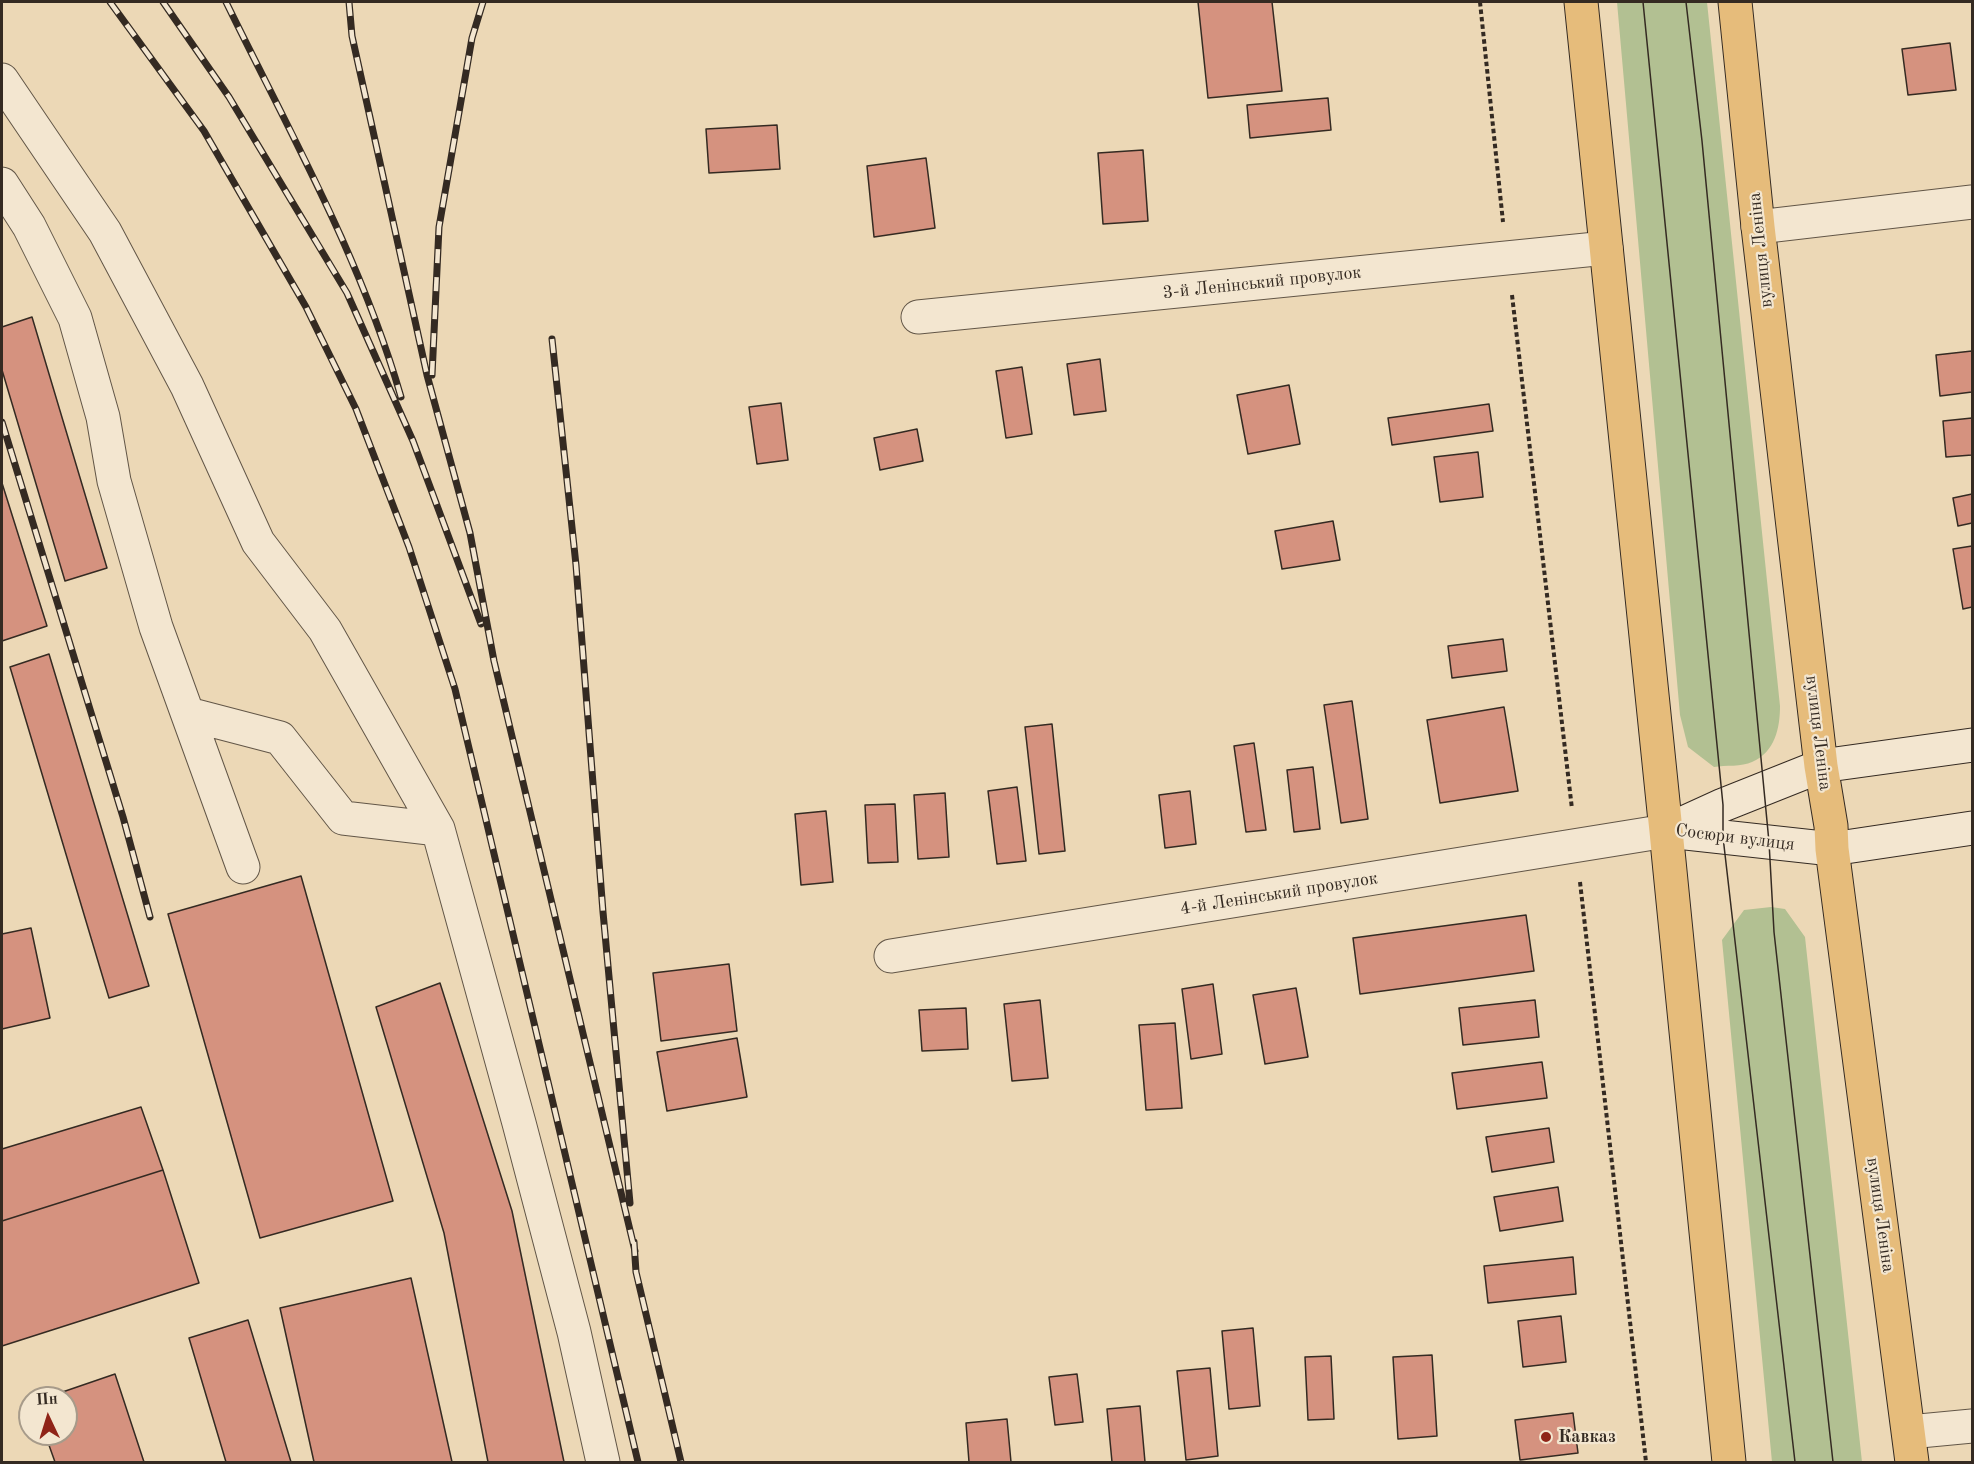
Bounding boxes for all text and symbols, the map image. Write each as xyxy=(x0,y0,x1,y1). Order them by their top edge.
street label: вулиця Леніна xyxy=(1744,191,1778,309)
street label: 3-й Ленінський провулок xyxy=(1162,262,1362,304)
street label: вулиця Леніна xyxy=(1800,674,1836,792)
street label: Сосюри вулиця xyxy=(1674,820,1796,856)
street label: 4-й Ленінський провулок xyxy=(1179,868,1379,920)
street label: вулиця Леніна xyxy=(1861,1156,1899,1274)
north arrow xyxy=(18,1386,78,1446)
text: Пн xyxy=(35,1391,58,1409)
place label: Кавказ xyxy=(1558,1426,1616,1448)
marker: Кавказ xyxy=(1539,1430,1553,1444)

